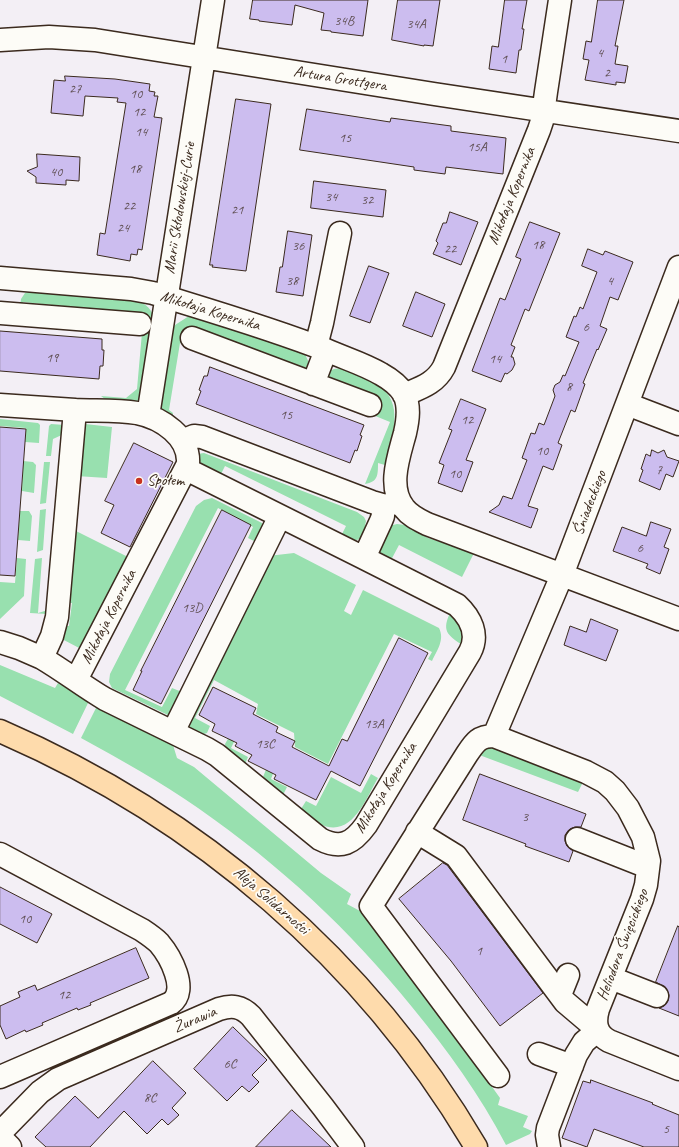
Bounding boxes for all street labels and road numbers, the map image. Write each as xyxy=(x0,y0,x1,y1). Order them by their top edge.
street label: Artura Grottgera xyxy=(292,62,388,96)
street label: Marii Skłodowskiej-Curie xyxy=(160,141,200,275)
street label: Mikołaja Kopernika xyxy=(484,145,540,247)
street label: Mikołaja Kopernika xyxy=(158,287,262,335)
street label: Śniadeckiego xyxy=(569,468,611,538)
street label: Mikołaja Kopernika xyxy=(77,567,141,667)
street label: Mikołaja Kopernika xyxy=(351,739,421,837)
street label: Aleja Solidarności xyxy=(229,863,313,939)
street label: Heliodora Święcickiego xyxy=(593,887,653,1003)
street label: Żurawia xyxy=(171,1002,219,1038)

